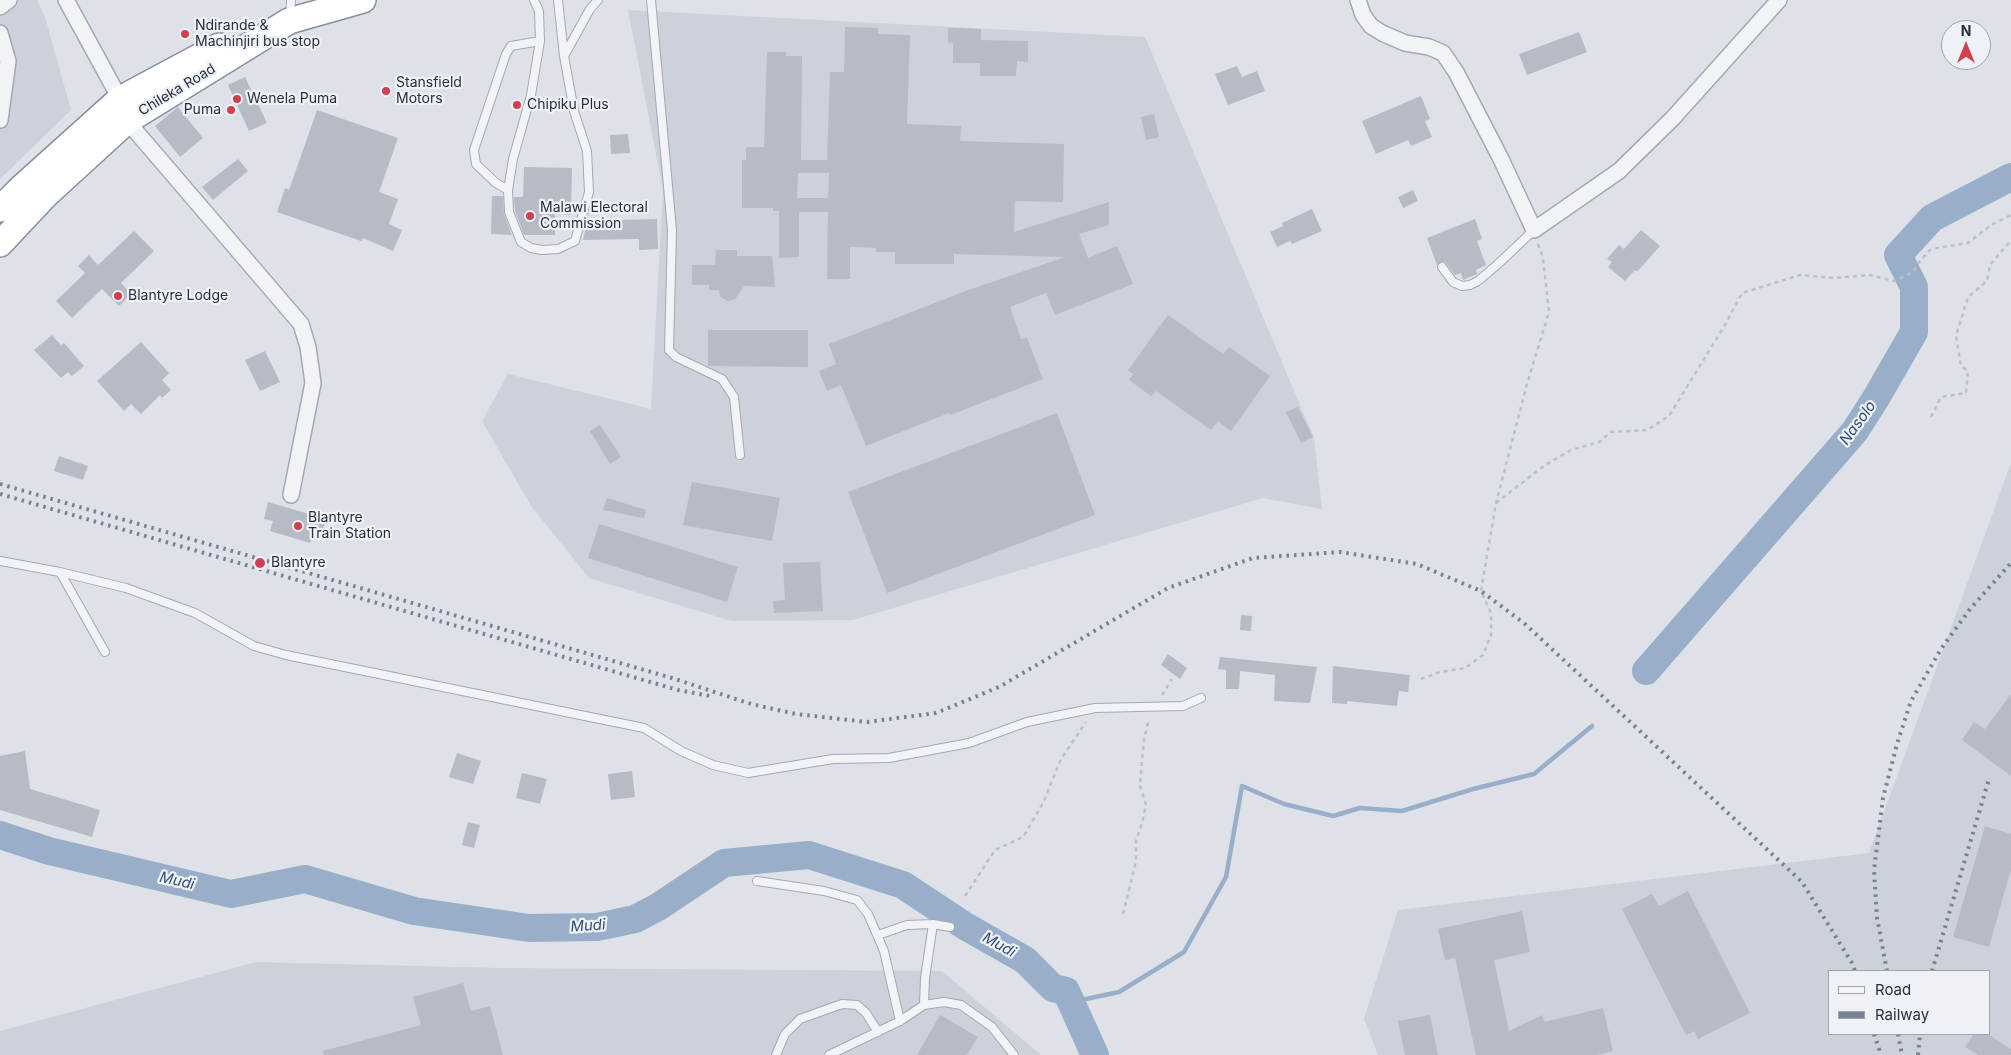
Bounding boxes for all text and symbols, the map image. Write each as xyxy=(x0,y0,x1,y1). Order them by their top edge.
place label: Ndirande & Machinjiri bus stop xyxy=(195,18,320,50)
north arrow xyxy=(1941,20,1991,70)
text: N xyxy=(1961,22,1971,39)
marker: Ndirande & Machinjiri bus stop xyxy=(179,28,191,40)
street label: Chileka Road xyxy=(136,60,218,120)
place label: Stansfield Motors xyxy=(396,75,462,108)
marker: Stansfield Motors xyxy=(380,85,392,97)
place label: Wenela Puma xyxy=(247,91,337,107)
marker: Wenela Puma xyxy=(231,93,243,105)
place label: Chipiku Plus xyxy=(527,97,609,113)
marker: Chipiku Plus xyxy=(511,99,523,111)
place label: Puma xyxy=(184,102,221,118)
marker: Puma xyxy=(225,104,237,116)
place label: Malawi Electoral Commission xyxy=(540,200,648,232)
marker: Malawi Electoral Commission xyxy=(524,210,536,222)
place label: Blantyre Lodge xyxy=(128,288,228,304)
marker: Blantyre Lodge xyxy=(112,290,124,302)
water label: Nasolo xyxy=(1836,397,1880,449)
place label: Blantyre Train Station xyxy=(308,510,391,542)
marker: Blantyre Train Station xyxy=(292,520,304,532)
place label: Blantyre xyxy=(271,555,326,571)
marker: Blantyre xyxy=(253,556,267,570)
water label: Mudi xyxy=(158,868,196,894)
water label: Mudi xyxy=(570,916,606,936)
water label: Mudi xyxy=(979,929,1019,961)
legend xyxy=(1828,970,1991,1035)
text: Road xyxy=(1875,980,1911,999)
text: Railway xyxy=(1875,1005,1929,1024)

